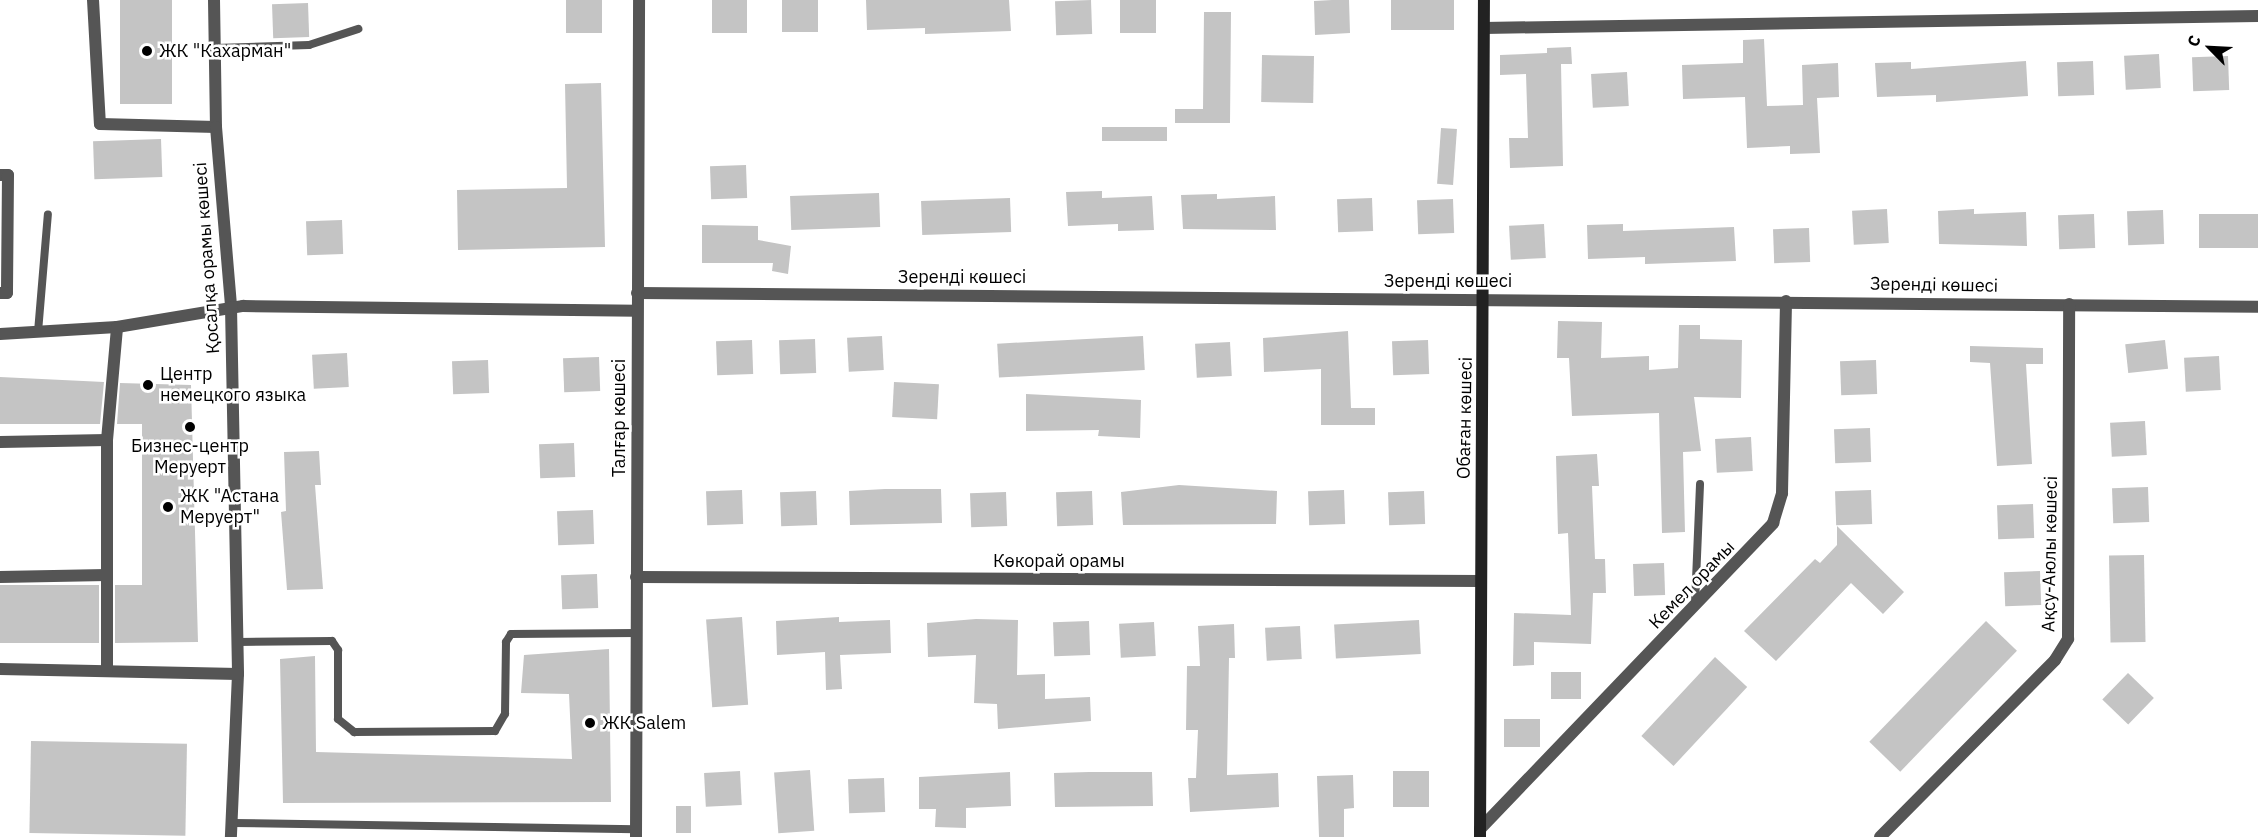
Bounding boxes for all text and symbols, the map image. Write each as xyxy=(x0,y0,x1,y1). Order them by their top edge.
north arrow xyxy=(2180,18,2240,78)
text: С xyxy=(2182,32,2205,50)
place label: ЖК "Кахарман" xyxy=(159,40,291,62)
marker: ЖК "Кахарман" xyxy=(140,44,154,58)
street label: Қосалқа орамы көшесі xyxy=(190,161,224,355)
street label: Зеренді көшесі xyxy=(898,266,1026,288)
street label: Зеренді көшесі xyxy=(1384,270,1512,292)
street label: Зеренді көшесі xyxy=(1870,273,1998,297)
street label: Обаған көшесі xyxy=(1453,357,1477,479)
street label: Талғар көшесі xyxy=(608,359,630,477)
place label: Центр немецкого языка xyxy=(160,364,306,406)
marker: Центр немецкого языка xyxy=(141,378,155,392)
marker: Бизнес-центр Меруерт xyxy=(183,420,197,434)
place label: Бизнес-центр Меруерт xyxy=(131,436,249,478)
street label: Ақсу-Аюлы көшесі xyxy=(2038,476,2062,632)
place label: ЖК "Астана Меруерт" xyxy=(180,486,279,528)
marker: ЖК "Астана Меруерт" xyxy=(161,500,175,514)
street label: Кемел орамы xyxy=(1645,537,1739,633)
street label: Көкорай орамы xyxy=(993,550,1125,572)
place label: ЖК Salem xyxy=(602,712,686,734)
marker: ЖК Salem xyxy=(583,716,597,730)

